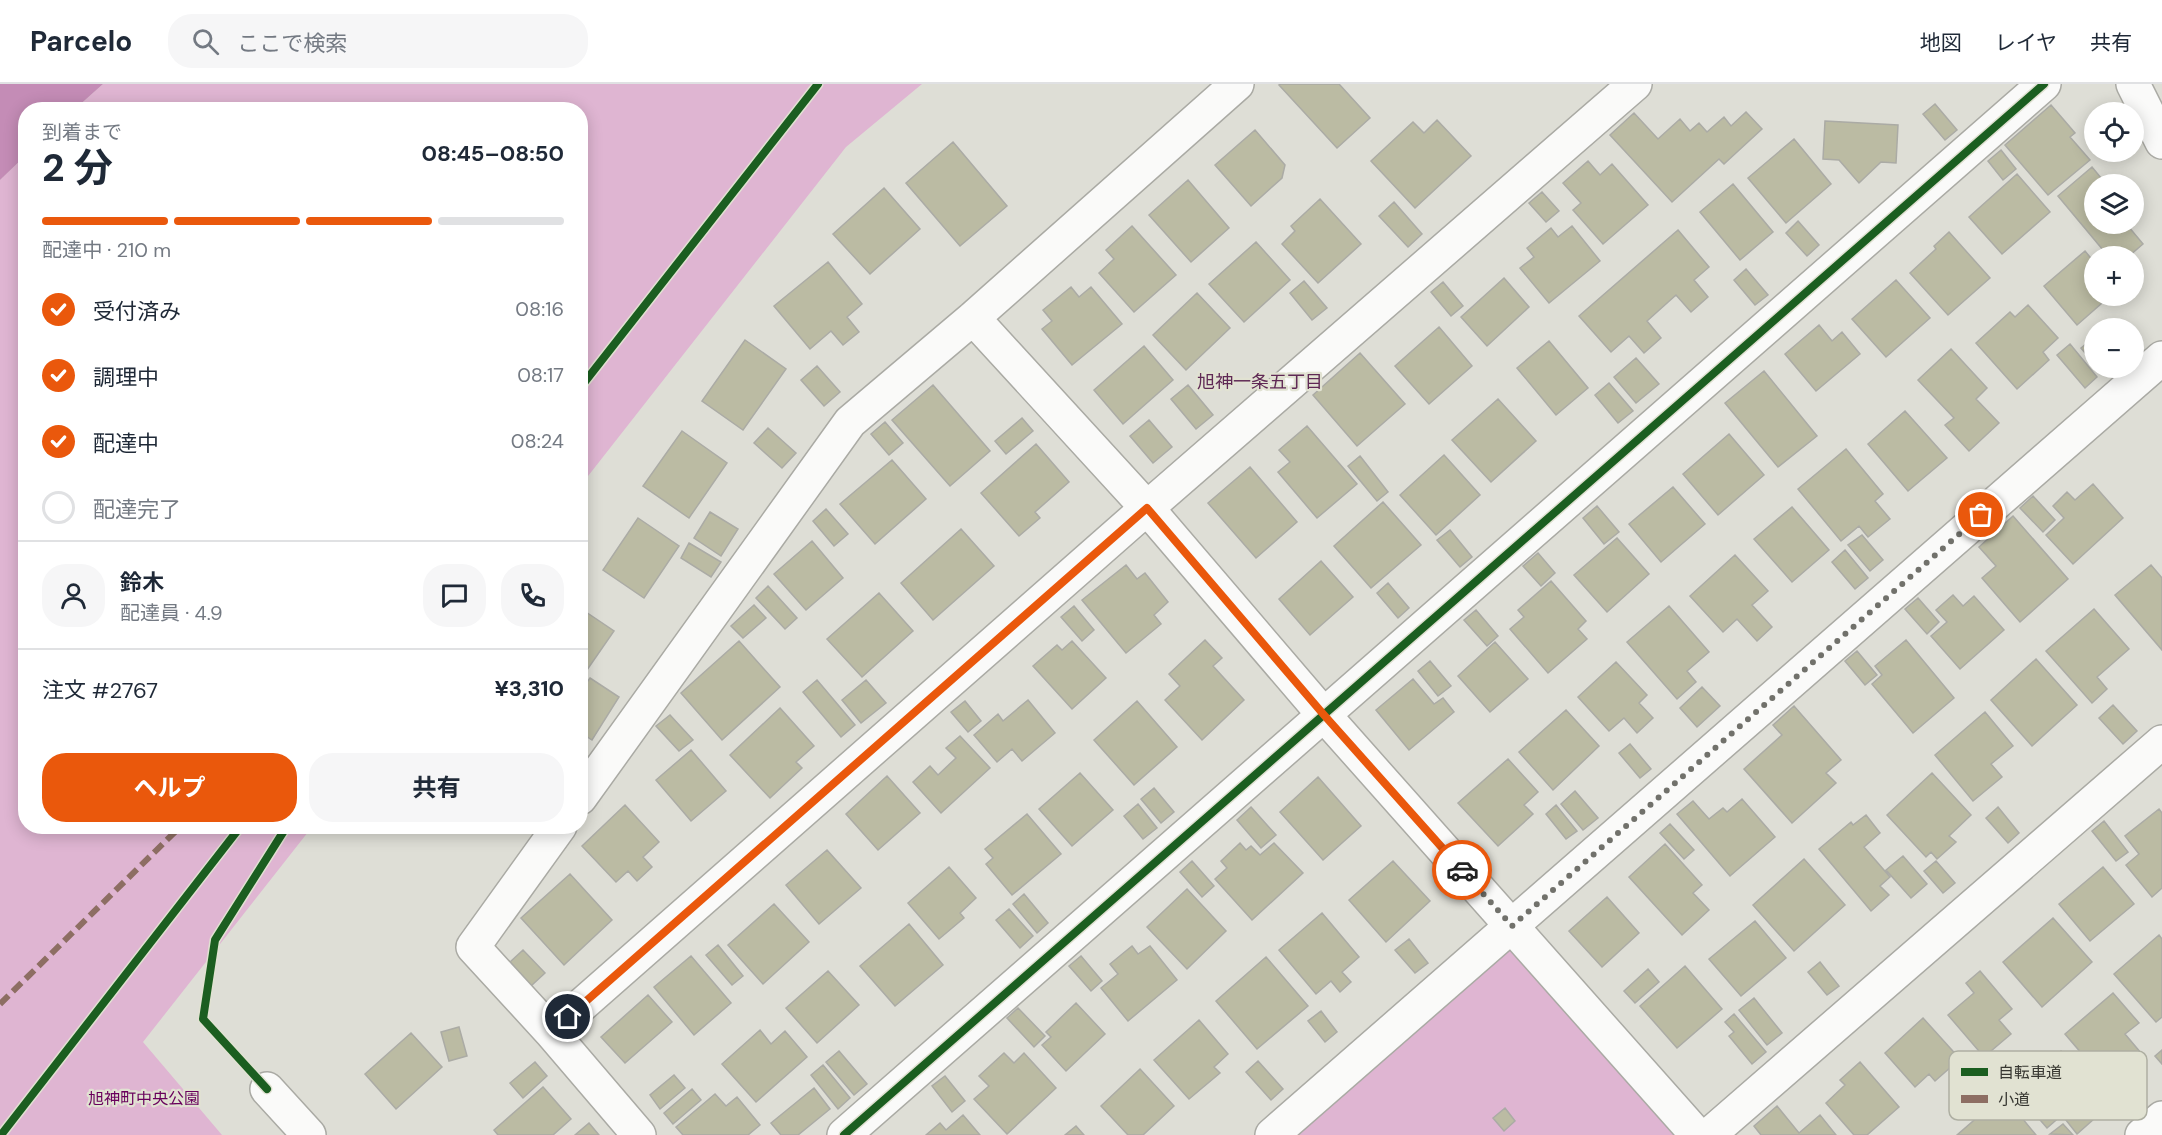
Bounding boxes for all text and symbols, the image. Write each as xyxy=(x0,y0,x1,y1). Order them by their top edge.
search box xyxy=(168,14,588,68)
text: Parcelo xyxy=(30,23,132,60)
icon: search xyxy=(189,25,222,58)
text: ここで検索 xyxy=(237,29,347,58)
text: 地図 xyxy=(1920,29,1962,57)
text: レイヤ xyxy=(1995,29,2057,57)
text: 共有 xyxy=(2090,29,2132,57)
map controls xyxy=(2084,102,2144,378)
button: locate xyxy=(2084,102,2144,162)
text: 到着まで xyxy=(42,119,122,145)
text: 08:45–08:50 xyxy=(422,139,564,168)
text: 2 分 xyxy=(42,142,113,193)
button: layers xyxy=(2084,174,2144,234)
text: 配達中 · 210 m xyxy=(42,237,171,263)
button: + xyxy=(2084,246,2144,306)
icon: check xyxy=(42,293,75,326)
text: 08:16 xyxy=(515,296,564,322)
text: 受付済み xyxy=(93,297,181,326)
button: − xyxy=(2084,318,2144,378)
icon: check xyxy=(42,359,75,392)
text: 08:17 xyxy=(517,362,564,388)
text: 調理中 xyxy=(93,363,159,392)
district label: 旭神一条五丁目 xyxy=(1197,370,1323,394)
icon: check xyxy=(42,425,75,458)
text: 08:24 xyxy=(511,428,564,454)
text: 配達中 xyxy=(93,429,159,458)
pin xyxy=(1955,489,2006,540)
text: 配達完了 xyxy=(93,495,181,524)
icon: bag xyxy=(1964,498,1997,531)
button: person xyxy=(42,564,105,627)
button: chat xyxy=(423,564,486,627)
button: phone xyxy=(501,564,564,627)
text: 鈴木 xyxy=(120,568,164,597)
text: 配達員 · 4.9 xyxy=(120,600,223,626)
text: ¥3,310 xyxy=(494,674,564,703)
text: 注文 #2767 xyxy=(42,676,158,705)
button: ヘルプ xyxy=(42,753,297,822)
button: 共有 xyxy=(309,753,564,822)
courier xyxy=(1432,840,1492,900)
icon: car xyxy=(1446,854,1479,887)
pin xyxy=(542,991,593,1042)
icon: home xyxy=(551,1000,584,1033)
legend xyxy=(1949,1051,2147,1120)
text: 自転車道 xyxy=(1998,1062,2062,1083)
park label: 旭神町中央公園 xyxy=(88,1088,200,1109)
text: 小道 xyxy=(1998,1089,2030,1110)

